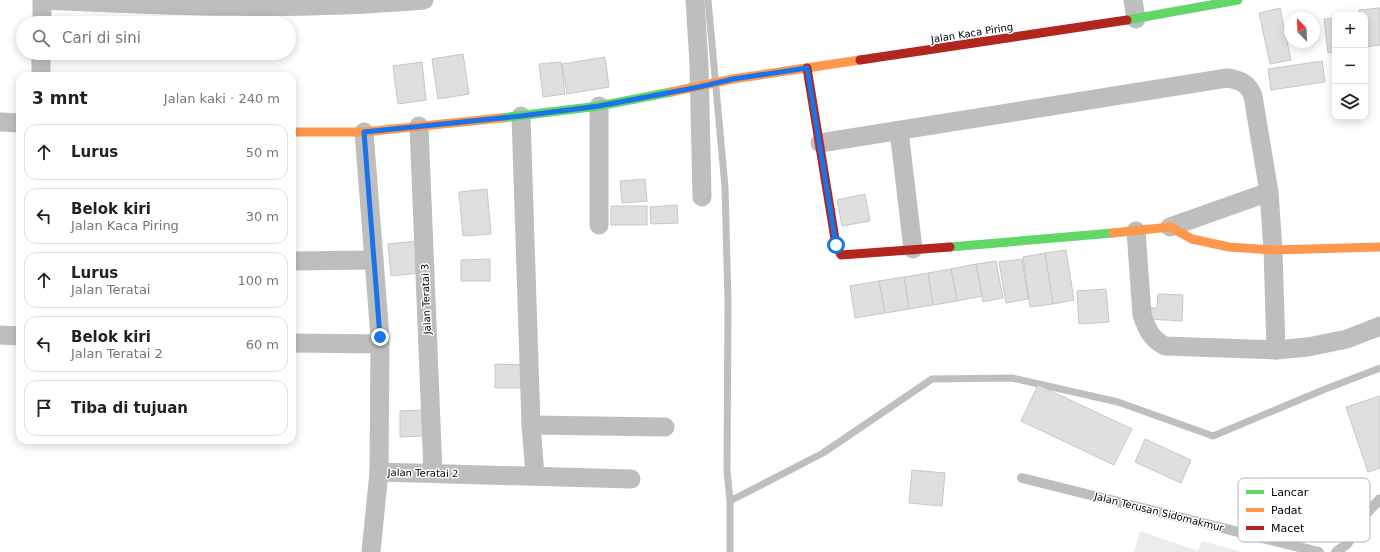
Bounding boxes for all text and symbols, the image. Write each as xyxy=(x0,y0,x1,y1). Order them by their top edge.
north arrow xyxy=(1284,12,1320,48)
map controls xyxy=(1332,12,1368,120)
button: + xyxy=(1332,12,1368,48)
search box xyxy=(16,16,296,60)
street label: Jalan Kaca Piring xyxy=(929,21,1014,45)
icon: search xyxy=(30,27,52,49)
text: Cari di sini xyxy=(62,29,141,47)
button: − xyxy=(1332,48,1368,84)
button: layers xyxy=(1332,84,1368,120)
text: 3 mnt xyxy=(32,88,88,108)
text: Jalan kaki · 240 m xyxy=(164,91,280,106)
icon: ahead xyxy=(33,141,55,163)
text: Lurus xyxy=(71,143,118,161)
text: 50 m xyxy=(246,145,279,160)
text: Belok kiri xyxy=(71,200,151,218)
icon: left xyxy=(33,205,55,227)
text: 30 m xyxy=(246,209,279,224)
text: Jalan Kaca Piring xyxy=(71,218,179,233)
route start xyxy=(827,236,845,254)
street label: Jalan Teratai 3 xyxy=(419,263,433,336)
text: Lurus xyxy=(71,264,118,282)
icon: ahead xyxy=(33,269,55,291)
text: 100 m xyxy=(237,273,279,288)
text: Jalan Teratai xyxy=(71,282,150,297)
text: Belok kiri xyxy=(71,328,151,346)
route end xyxy=(371,328,389,346)
icon: left xyxy=(33,333,55,355)
text: 60 m xyxy=(246,337,279,352)
text: Jalan Teratai 2 xyxy=(71,346,163,361)
icon: arrive xyxy=(33,397,55,419)
text: Tiba di tujuan xyxy=(71,399,188,417)
street label: Jalan Teratai 2 xyxy=(387,467,458,479)
legend xyxy=(1238,478,1370,542)
text: Lancar xyxy=(1271,486,1309,499)
street label: Jalan Terusan Sidomakmur xyxy=(1092,490,1226,534)
text: Padat xyxy=(1271,504,1303,517)
text: Macet xyxy=(1271,522,1305,535)

